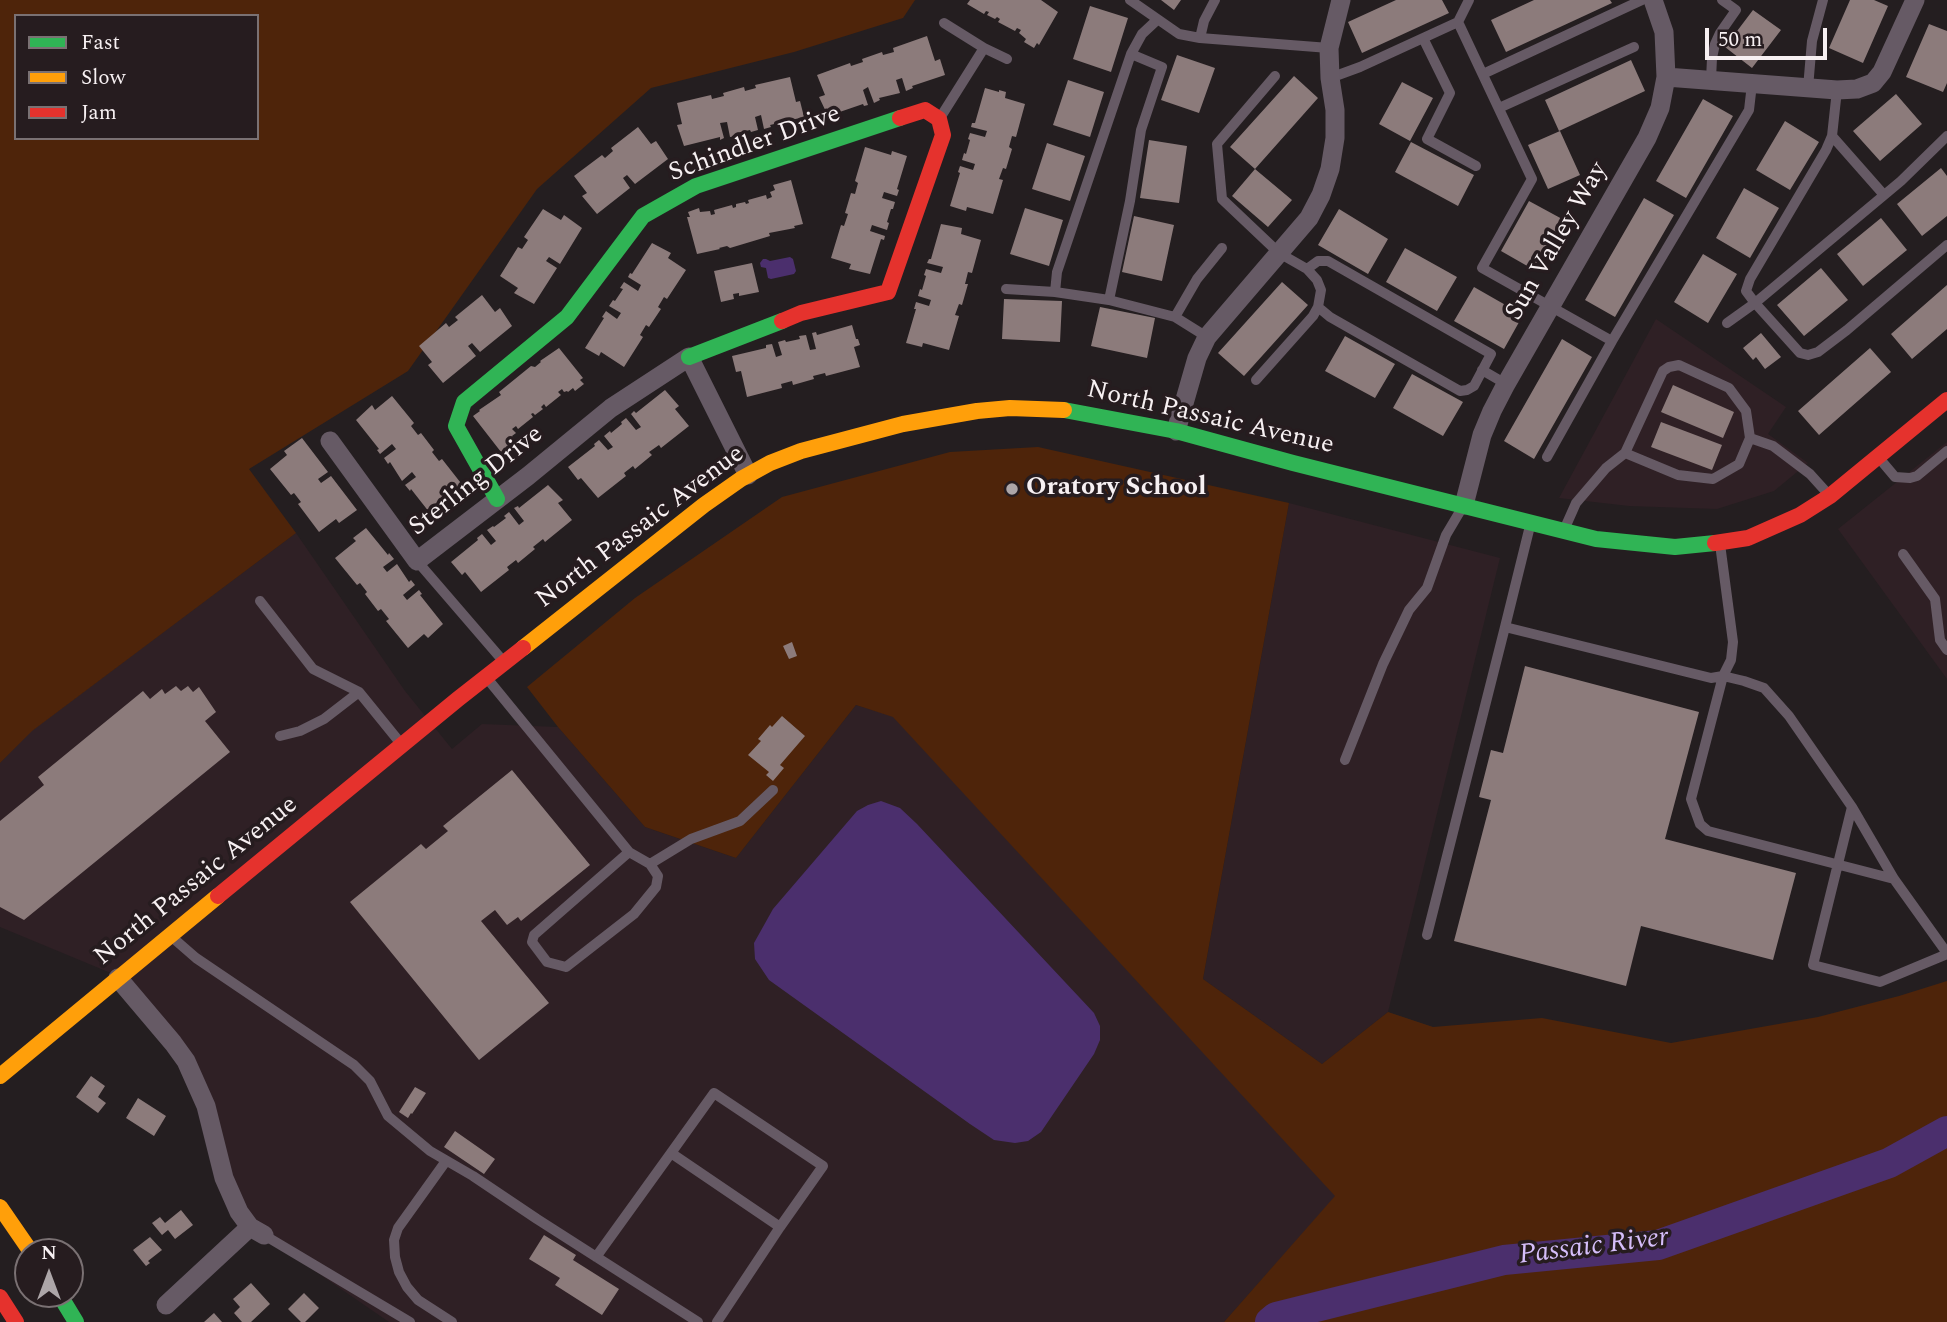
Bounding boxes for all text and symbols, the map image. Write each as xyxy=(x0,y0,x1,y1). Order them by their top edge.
legend xyxy=(14,14,259,140)
scale bar xyxy=(1709,14,1832,58)
text: 50 m xyxy=(1718,24,1762,56)
text: Fast xyxy=(81,27,120,59)
text: Slow xyxy=(81,62,125,94)
text: Jam xyxy=(81,97,117,129)
street label: Schindler Drive xyxy=(665,100,845,190)
street label: Sun Valley Way xyxy=(1500,157,1616,327)
street label: North Passaic Avenue xyxy=(1083,375,1337,463)
street label: Sterling Drive xyxy=(404,420,550,544)
street label: North Passaic Avenue xyxy=(531,440,751,616)
place label: Oratory School xyxy=(1026,473,1206,505)
marker: Oratory School xyxy=(1004,481,1020,497)
street label: North Passaic Avenue xyxy=(89,790,305,974)
water label: Passaic River xyxy=(1517,1222,1671,1274)
north arrow xyxy=(14,1238,84,1308)
text: N xyxy=(41,1239,57,1268)

